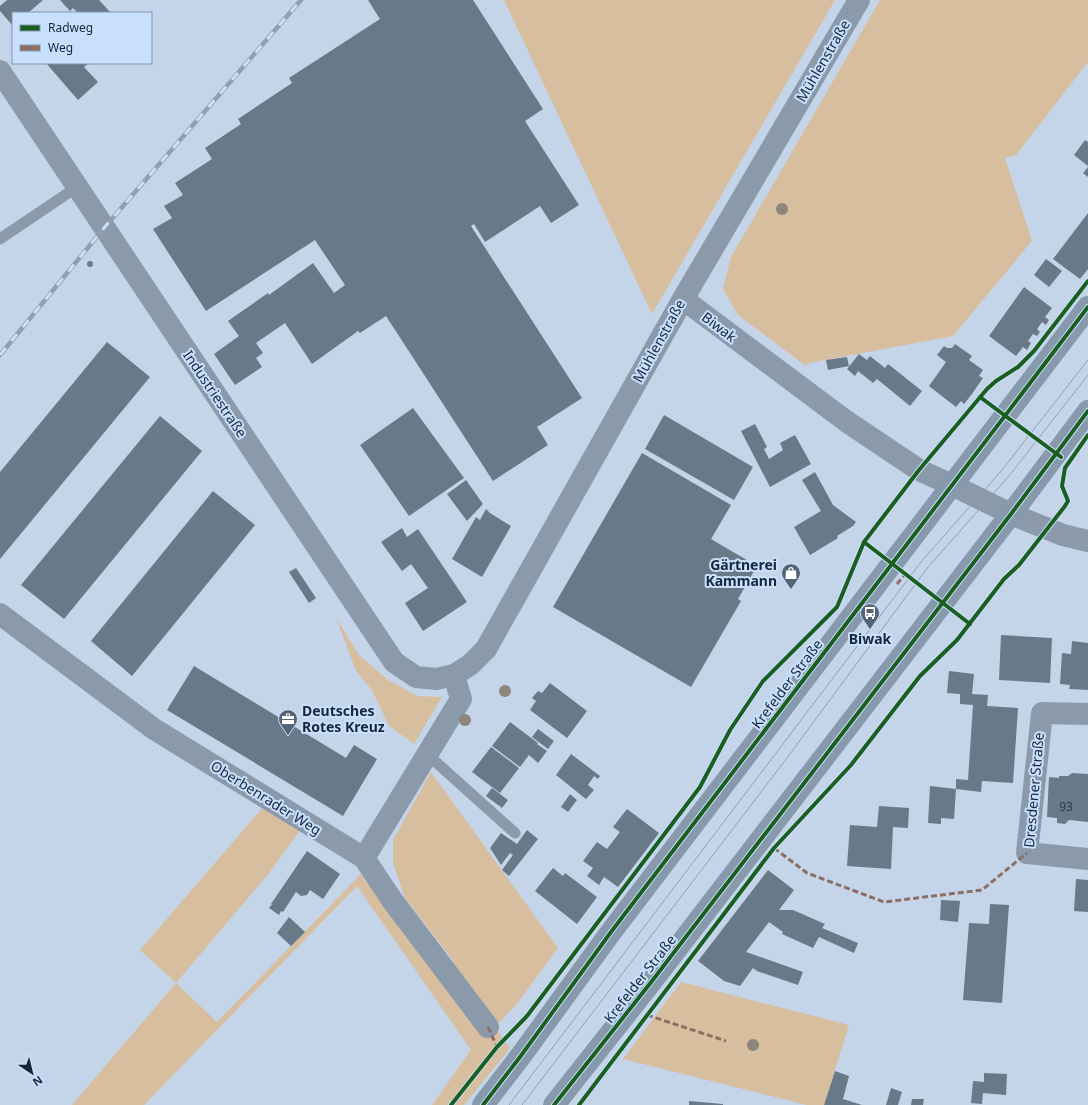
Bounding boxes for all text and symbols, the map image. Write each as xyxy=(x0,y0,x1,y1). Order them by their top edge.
legend xyxy=(12,12,152,64)
street label: Mühlenstraße xyxy=(791,16,854,105)
text: Radweg xyxy=(48,19,93,36)
text: Weg xyxy=(48,39,73,56)
street label: Mühlenstraße xyxy=(628,296,689,386)
street label: Biwak xyxy=(698,307,741,346)
street label: Industriestraße xyxy=(179,346,252,441)
place label: Gärtnerei Kammann xyxy=(705,555,777,590)
shop icon: Gärtnerei Kammann xyxy=(780,562,802,590)
bus stop icon: Biwak xyxy=(859,602,881,630)
place label: Biwak xyxy=(849,629,892,648)
street label: Krefelder Straße xyxy=(747,635,826,732)
place label: Deutsches Rotes Kreuz xyxy=(302,701,385,736)
office icon: Deutsches Rotes Kreuz xyxy=(277,708,299,736)
street label: Dresdener Straße xyxy=(1019,731,1048,848)
street label: Oberbenrader Weg xyxy=(207,756,325,839)
house number: 93 xyxy=(1059,798,1073,815)
street label: Krefelder Straße xyxy=(599,931,680,1027)
north arrow xyxy=(12,1053,52,1093)
text: N xyxy=(30,1073,46,1090)

